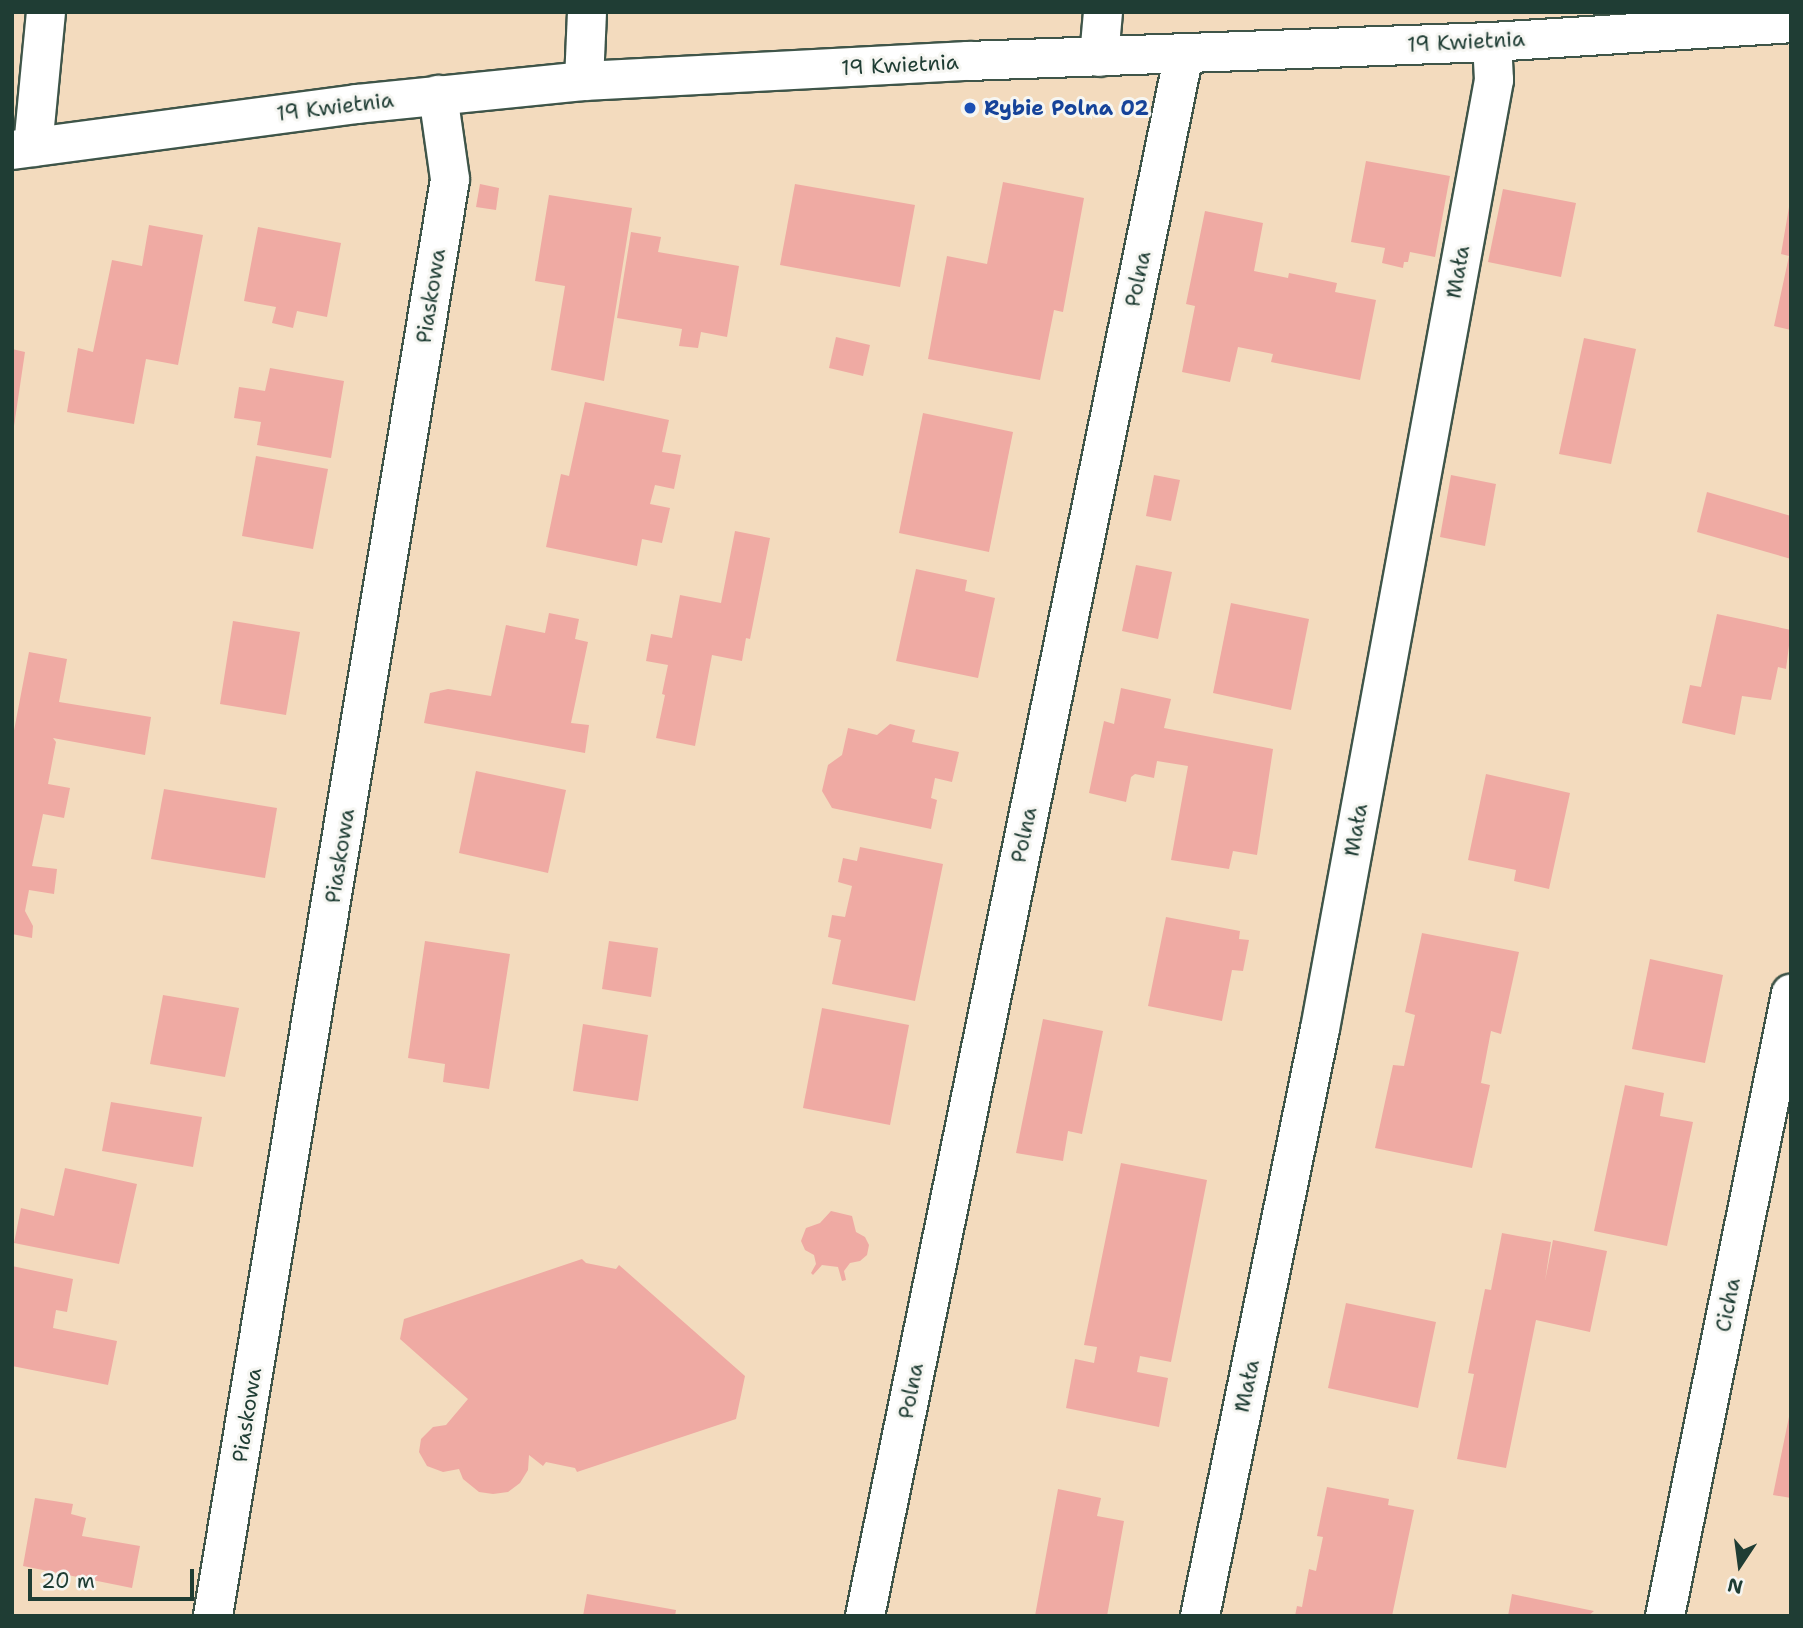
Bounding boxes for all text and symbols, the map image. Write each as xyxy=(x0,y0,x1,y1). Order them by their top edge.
street label: 19 Kwietnia xyxy=(1407,26,1525,58)
street label: 19 Kwietnia xyxy=(841,49,959,81)
street label: 19 Kwietnia xyxy=(275,87,395,127)
place label: Rybie Polna 02 xyxy=(984,95,1149,121)
marker: Rybie Polna 02 xyxy=(962,100,978,116)
street label: Mała xyxy=(1441,244,1475,300)
street label: Piaskowa xyxy=(411,247,451,345)
street label: Polna xyxy=(1120,249,1156,309)
street label: Mała xyxy=(1339,802,1373,858)
street label: Polna xyxy=(1006,805,1042,865)
street label: Piaskowa xyxy=(320,807,360,905)
street label: Cicha xyxy=(1710,1276,1746,1334)
street label: Mała xyxy=(1229,1357,1265,1415)
street label: Polna xyxy=(893,1361,929,1421)
street label: Piaskowa xyxy=(227,1366,267,1464)
north arrow xyxy=(1705,1530,1775,1600)
scale bar xyxy=(32,1554,198,1598)
text: 20 m xyxy=(41,1567,95,1595)
text: N xyxy=(1725,1572,1745,1600)

